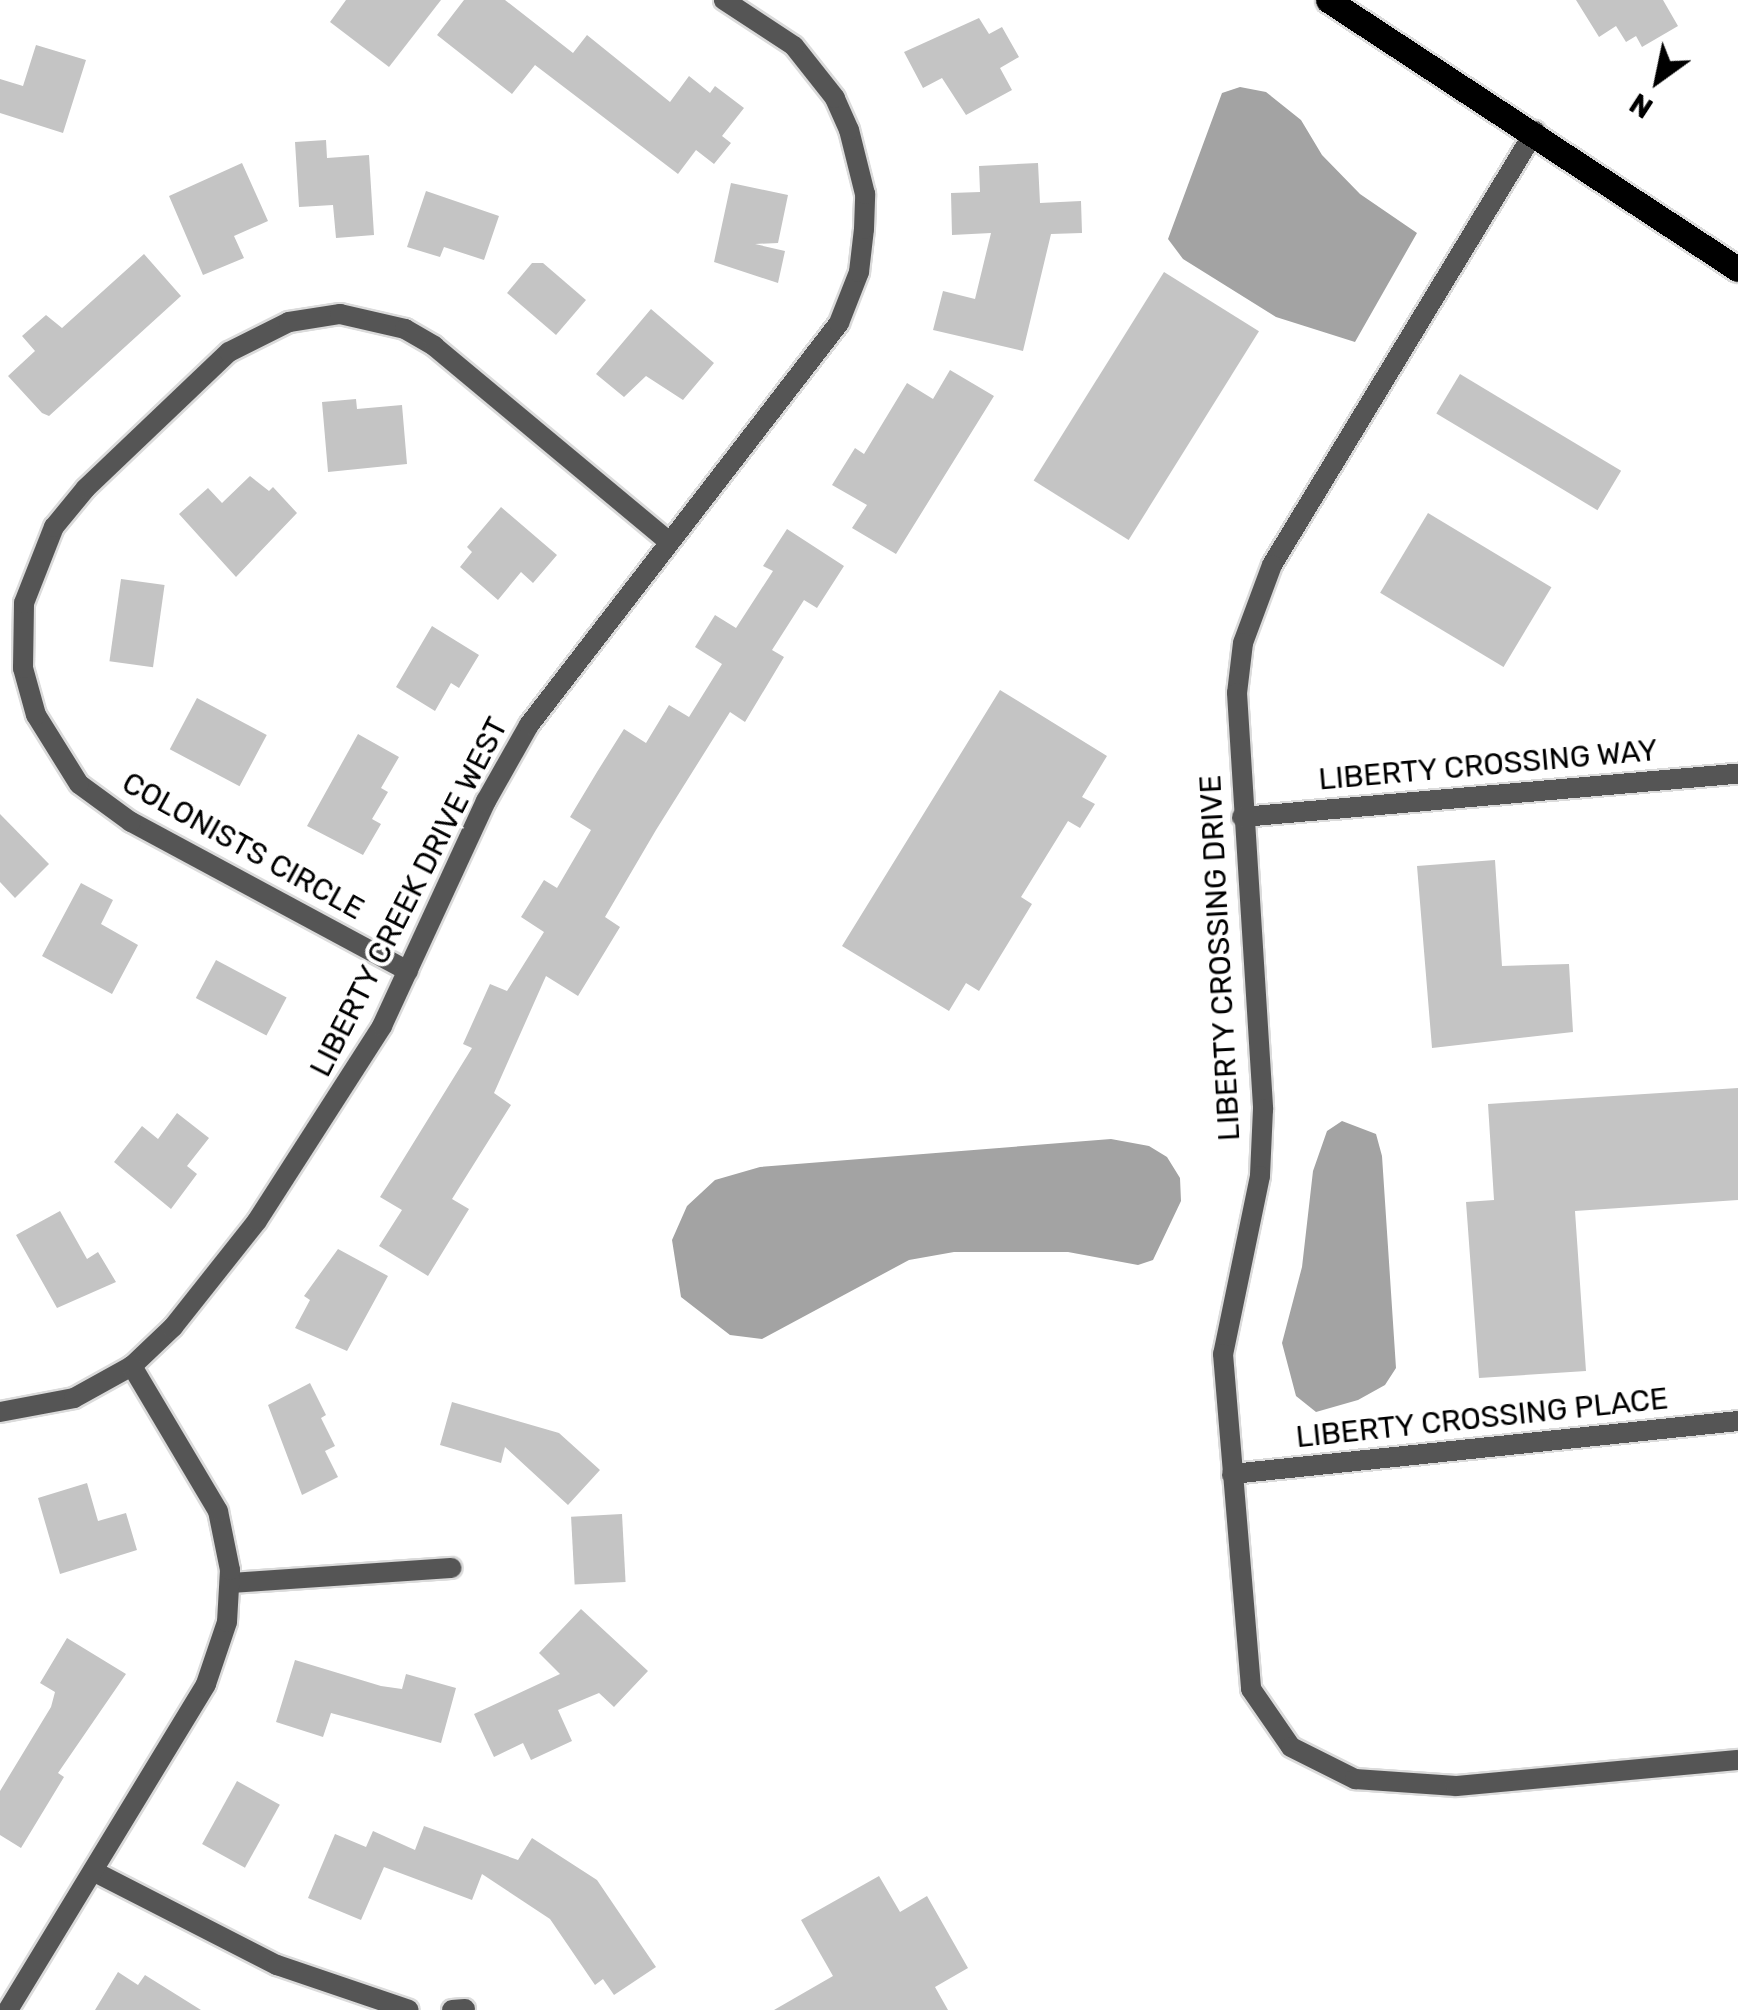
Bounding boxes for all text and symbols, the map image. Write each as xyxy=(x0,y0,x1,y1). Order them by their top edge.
north arrow xyxy=(1608,30,1708,130)
text: N xyxy=(1624,86,1659,125)
street label: LIBERTY CREEK DRIVE WEST xyxy=(302,711,516,1083)
street label: LIBERTY CROSSING WAY xyxy=(1316,732,1660,798)
street label: COLONISTS CIRCLE xyxy=(116,765,370,927)
street label: LIBERTY CROSSING DRIVE xyxy=(1192,774,1248,1142)
street label: LIBERTY CROSSING PLACE xyxy=(1294,1381,1670,1455)

